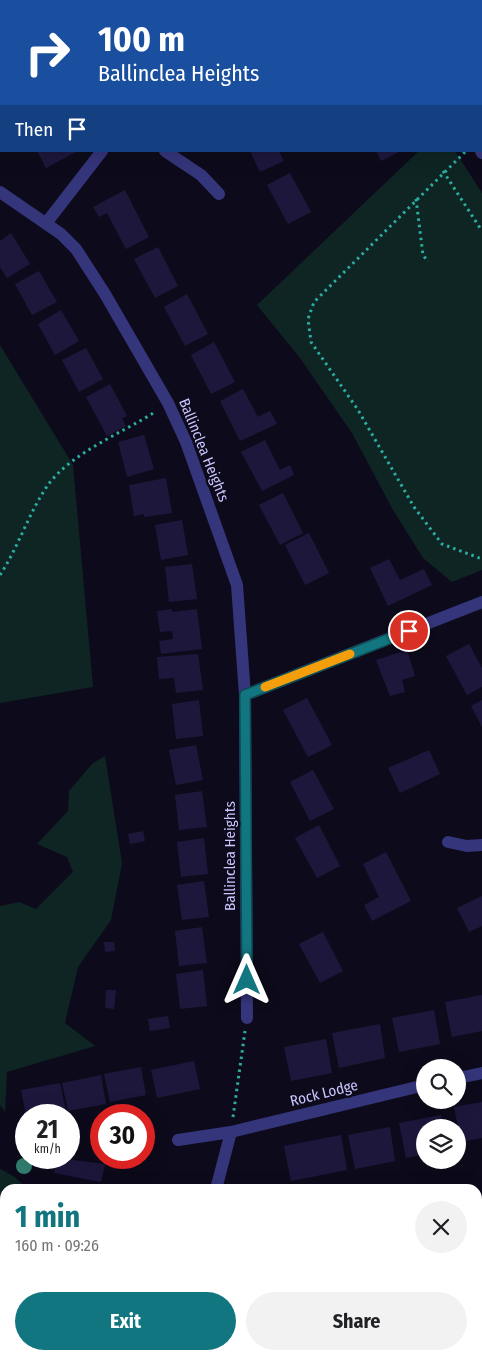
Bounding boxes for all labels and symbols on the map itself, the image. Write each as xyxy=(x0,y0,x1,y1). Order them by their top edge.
street label: Ballinclea Heights xyxy=(175,396,233,504)
pin xyxy=(388,610,430,652)
street label: Ballinclea Heights xyxy=(221,801,239,911)
position arrow xyxy=(220,953,272,1005)
street label: Rock Lodge xyxy=(288,1076,360,1110)
speed limit sign: 30 xyxy=(90,1104,155,1169)

